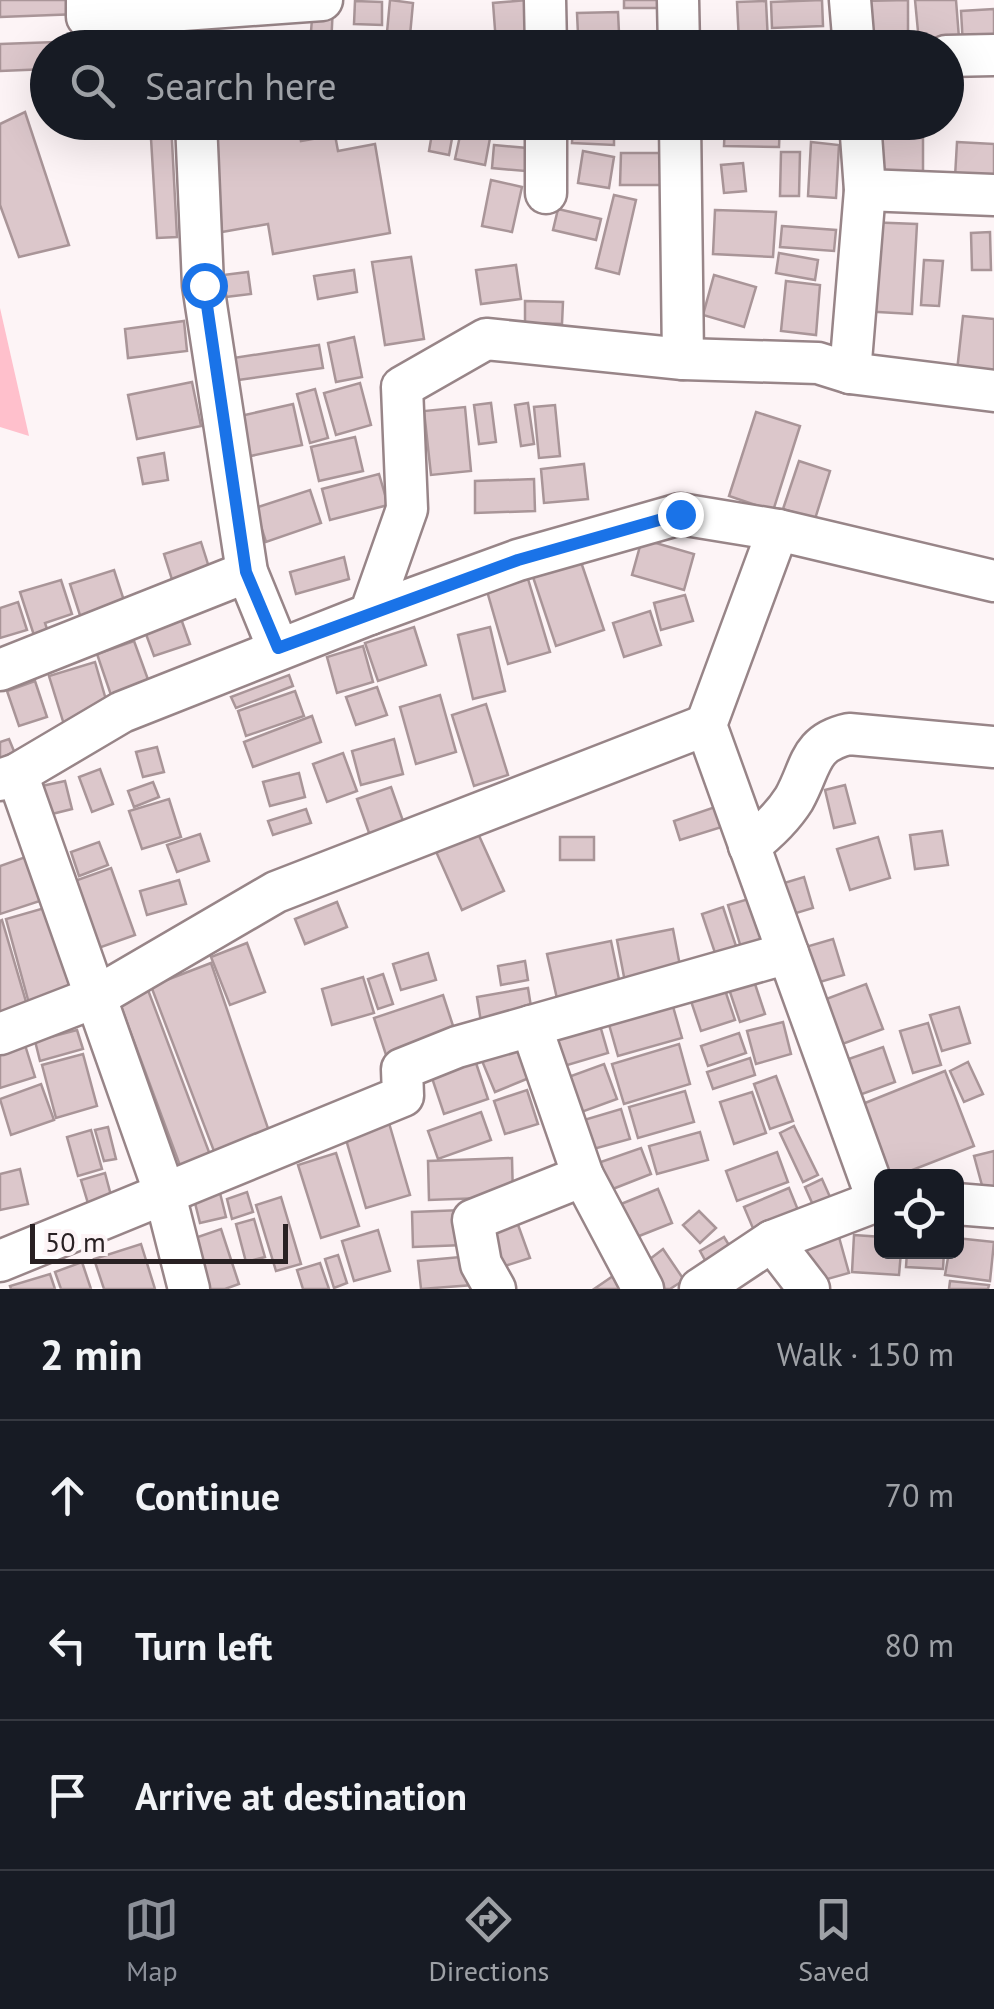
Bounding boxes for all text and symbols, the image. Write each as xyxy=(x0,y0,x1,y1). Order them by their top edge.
search box xyxy=(30,30,964,140)
icon: search xyxy=(65,58,120,113)
text: Search here xyxy=(145,61,337,110)
route start xyxy=(182,263,228,309)
route end xyxy=(658,492,704,538)
map controls xyxy=(874,1169,964,1259)
button: locate xyxy=(874,1169,964,1259)
scale bar xyxy=(30,1219,288,1264)
text: 50 m xyxy=(45,1223,106,1260)
text: 2 min xyxy=(40,1327,142,1382)
text: Walk · 150 m xyxy=(777,1333,954,1375)
icon: ahead xyxy=(40,1468,95,1523)
text: Continue xyxy=(135,1471,280,1520)
text: 70 m xyxy=(885,1474,954,1516)
icon: left xyxy=(40,1618,95,1673)
text: Turn left xyxy=(135,1621,272,1670)
text: 80 m xyxy=(885,1624,954,1666)
icon: arrive xyxy=(40,1768,95,1823)
text: Arrive at destination xyxy=(135,1771,467,1820)
tab: Map xyxy=(124,1892,179,1989)
tab: Directions xyxy=(428,1892,549,1989)
tab: Saved xyxy=(798,1892,870,1989)

